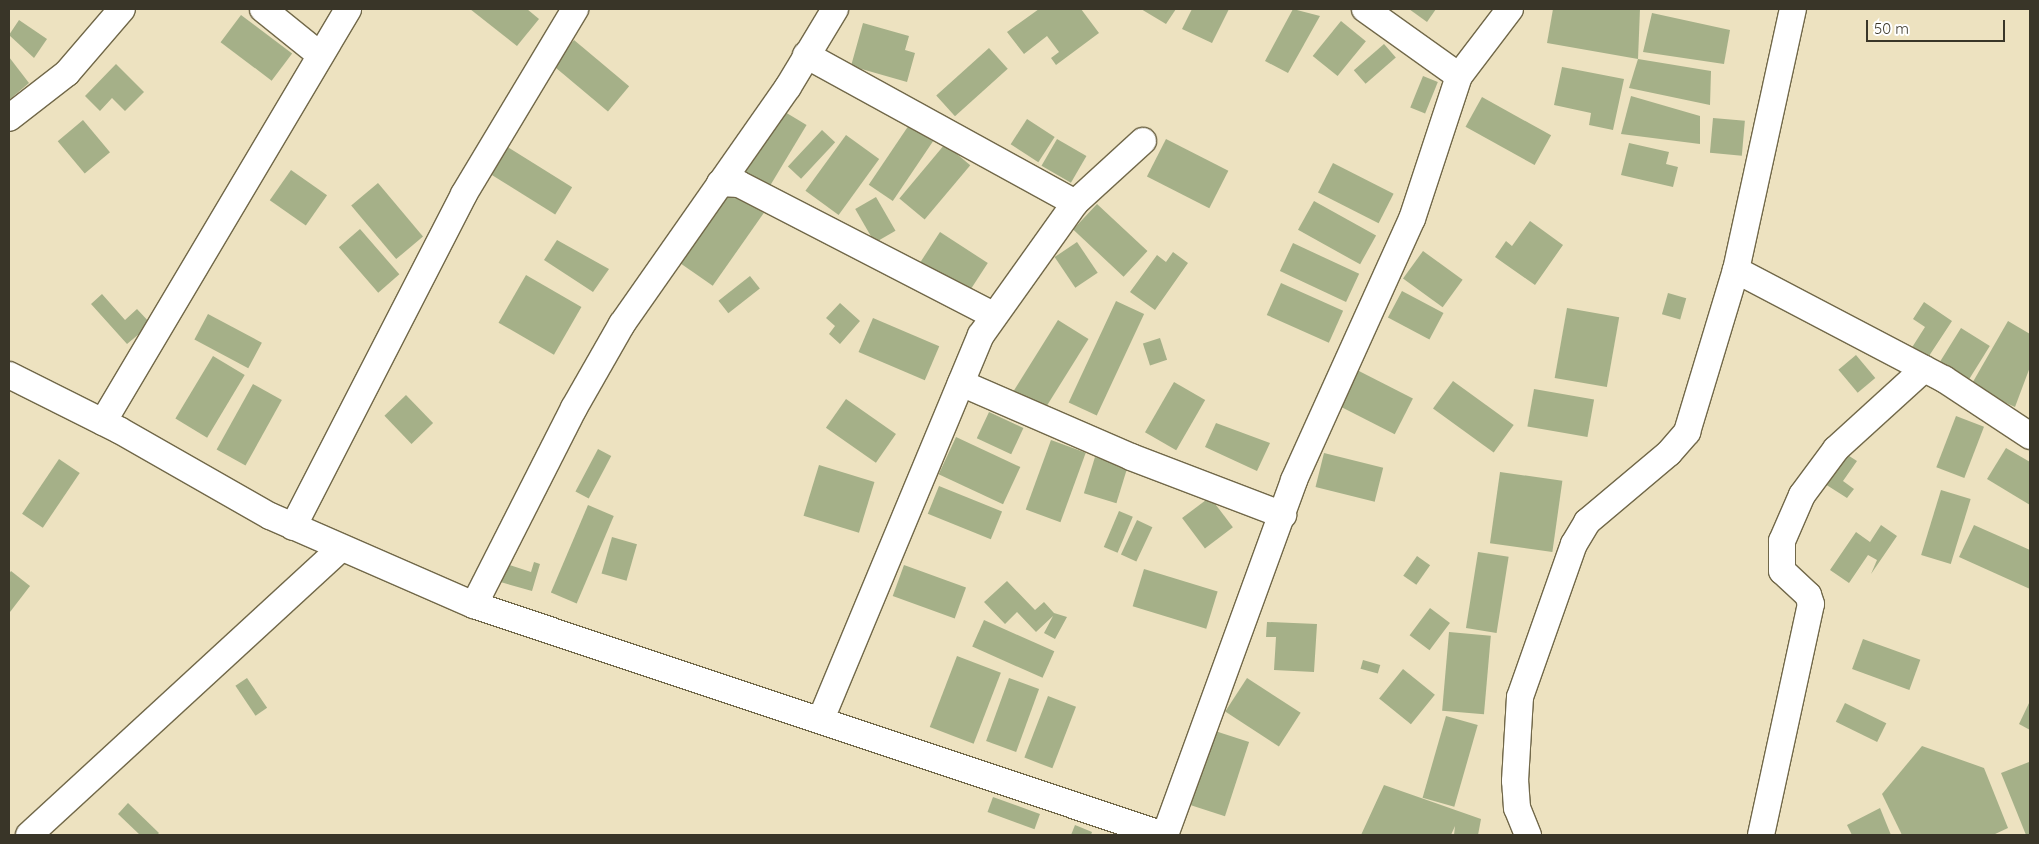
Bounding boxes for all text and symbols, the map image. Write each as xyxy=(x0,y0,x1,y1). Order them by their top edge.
scale bar xyxy=(1869,10,2008,42)
text: 50 m xyxy=(1874,19,1909,38)

